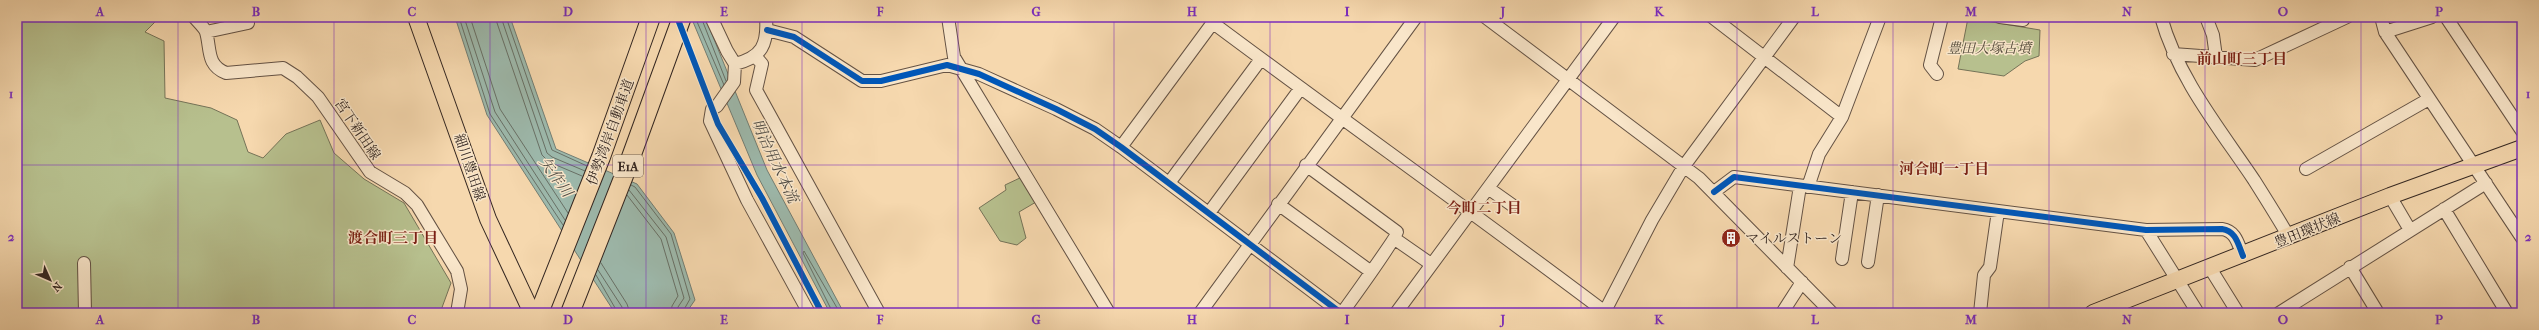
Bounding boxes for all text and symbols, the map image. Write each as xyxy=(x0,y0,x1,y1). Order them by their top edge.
text: A xyxy=(95,4,105,19)
text: B xyxy=(252,4,261,19)
text: C xyxy=(408,4,417,19)
text: D xyxy=(563,4,573,19)
text: E xyxy=(720,4,728,19)
text: F xyxy=(876,4,884,19)
text: G xyxy=(1031,4,1041,19)
text: H xyxy=(1187,4,1198,19)
text: I xyxy=(1344,4,1350,19)
text: J xyxy=(1499,4,1506,20)
text: K xyxy=(1654,4,1665,19)
text: L xyxy=(1811,4,1820,19)
text: M xyxy=(1964,4,1977,19)
text: N xyxy=(2122,4,2132,19)
text: O xyxy=(2278,4,2288,19)
text: P xyxy=(2435,4,2443,19)
park label: 豊田大塚古墳 xyxy=(1947,40,2033,57)
district label: 前山町三丁目 xyxy=(2197,50,2287,68)
street label: 伊勢湾岸自動車道 xyxy=(583,77,638,188)
text: 1 xyxy=(9,86,14,101)
text: 1 xyxy=(2526,86,2531,101)
street label: 宮下新田線 xyxy=(331,96,384,163)
water label: 明治用水本流 xyxy=(748,116,803,208)
street label: 細川豊田線 xyxy=(450,131,489,203)
water label: 矢作川 xyxy=(535,154,578,202)
road number: E1A xyxy=(613,155,643,177)
district label: 河合町一丁目 xyxy=(1899,160,1989,178)
district label: 今町二丁目 xyxy=(1446,199,1522,217)
street label: 豊田環状線 xyxy=(2272,209,2343,251)
building icon: マイルストーン xyxy=(1720,227,1742,249)
text: 2 xyxy=(8,229,15,244)
district label: 渡合町三丁目 xyxy=(348,229,438,247)
text: 2 xyxy=(2525,229,2532,244)
place label: マイルストーン xyxy=(1745,230,1842,247)
north arrow xyxy=(30,260,70,300)
text: N xyxy=(49,279,64,295)
text: A xyxy=(95,312,105,327)
text: B xyxy=(252,312,261,327)
text: C xyxy=(408,312,417,327)
text: D xyxy=(563,312,573,327)
text: E xyxy=(720,312,728,327)
text: F xyxy=(876,312,884,327)
text: G xyxy=(1031,312,1041,327)
text: H xyxy=(1187,312,1198,327)
text: I xyxy=(1344,312,1350,327)
text: J xyxy=(1499,312,1506,328)
text: K xyxy=(1654,312,1665,327)
text: L xyxy=(1811,312,1820,327)
text: M xyxy=(1964,312,1977,327)
text: N xyxy=(2122,312,2132,327)
text: O xyxy=(2278,312,2288,327)
text: P xyxy=(2435,312,2443,327)

